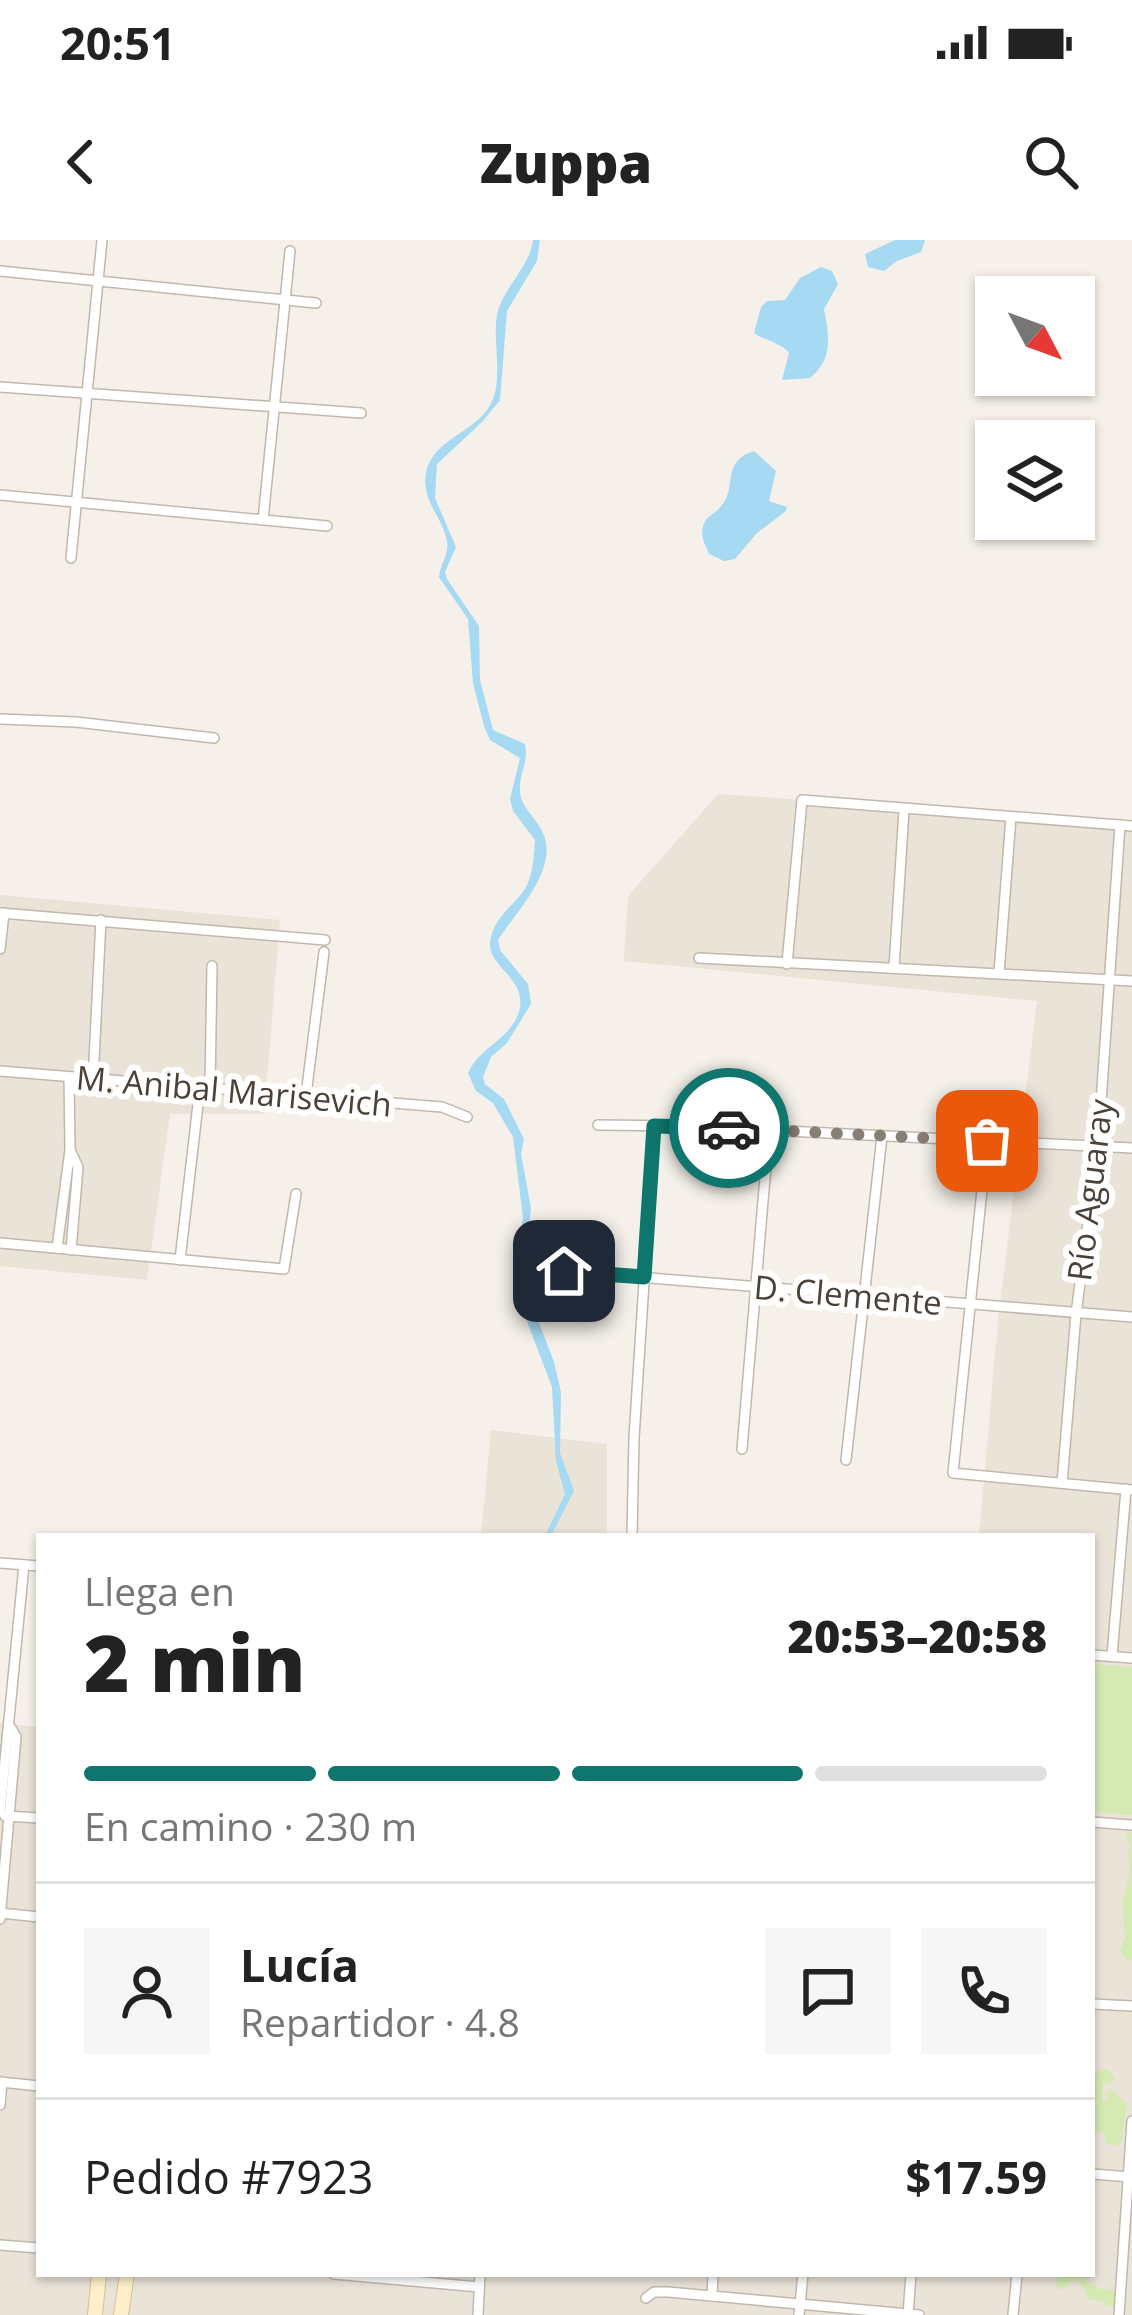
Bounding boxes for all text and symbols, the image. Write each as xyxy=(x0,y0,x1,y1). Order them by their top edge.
text: 20:51 xyxy=(60,12,176,73)
text: Zuppa xyxy=(480,125,652,199)
icon: back xyxy=(48,129,114,195)
icon: search xyxy=(1018,129,1084,195)
north arrow xyxy=(975,276,1095,396)
map controls xyxy=(975,276,1095,540)
button: layers xyxy=(975,420,1095,540)
street label: M. Anibal Marisevich xyxy=(74,1054,394,1127)
courier xyxy=(669,1068,789,1188)
pin xyxy=(936,1090,1038,1192)
icon: car xyxy=(696,1095,762,1161)
street label: Río Aguaray xyxy=(1056,1096,1123,1283)
icon: bag xyxy=(954,1108,1020,1174)
pin xyxy=(513,1220,615,1322)
icon: home xyxy=(531,1238,597,1304)
street label: D. Clemente xyxy=(752,1264,944,1325)
text: Llega en xyxy=(84,1564,235,1617)
text: 20:53–20:58 xyxy=(788,1605,1047,1666)
text: 2 min xyxy=(84,1609,306,1715)
text: En camino · 230 m xyxy=(84,1799,417,1852)
button: person xyxy=(84,1928,210,2054)
button: chat xyxy=(765,1928,891,2054)
button: phone xyxy=(921,1928,1047,2054)
text: Lucía xyxy=(240,1934,359,1995)
text: Repartidor · 4.8 xyxy=(240,1995,520,2048)
text: Pedido #7923 xyxy=(84,2146,374,2207)
text: $17.59 xyxy=(906,2146,1047,2207)

